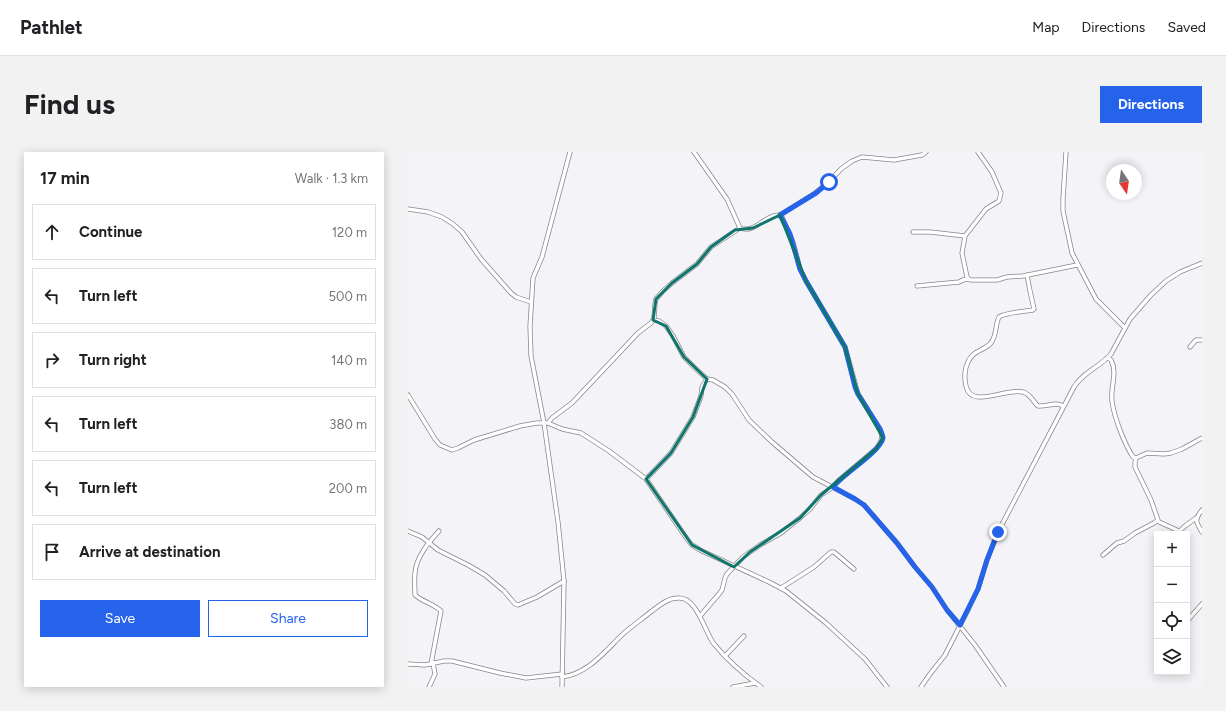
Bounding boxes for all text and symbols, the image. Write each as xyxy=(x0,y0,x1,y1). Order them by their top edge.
text: Pathlet xyxy=(20,16,83,39)
text: Map xyxy=(1032,19,1060,36)
text: Directions xyxy=(1082,19,1145,36)
text: Saved xyxy=(1167,19,1206,36)
button: Directions xyxy=(1100,86,1202,123)
text: Find us xyxy=(24,87,115,121)
north arrow xyxy=(1106,164,1142,200)
text: 17 min xyxy=(40,168,90,188)
text: Walk · 1.3 km xyxy=(295,171,368,186)
route start xyxy=(820,173,838,191)
icon: ahead xyxy=(41,221,63,243)
text: Continue xyxy=(79,223,142,241)
text: 120 m xyxy=(332,225,367,240)
icon: left xyxy=(41,285,63,307)
text: Turn left xyxy=(79,287,137,305)
text: 500 m xyxy=(329,289,367,304)
icon: right xyxy=(41,349,63,371)
text: Turn right xyxy=(79,351,147,369)
text: 140 m xyxy=(331,353,367,368)
icon: left xyxy=(41,413,63,435)
text: Turn left xyxy=(79,415,137,433)
text: 380 m xyxy=(329,417,367,432)
icon: left xyxy=(41,477,63,499)
text: Turn left xyxy=(79,479,137,497)
text: 200 m xyxy=(329,481,367,496)
route end xyxy=(989,523,1007,541)
map controls xyxy=(1154,531,1190,675)
button: + xyxy=(1154,531,1190,567)
icon: arrive xyxy=(41,541,63,563)
text: Arrive at destination xyxy=(79,543,220,561)
button: − xyxy=(1154,567,1190,603)
button: Save xyxy=(40,600,200,637)
button: Share xyxy=(208,600,368,637)
button: locate xyxy=(1154,603,1190,639)
button: layers xyxy=(1154,639,1190,675)

